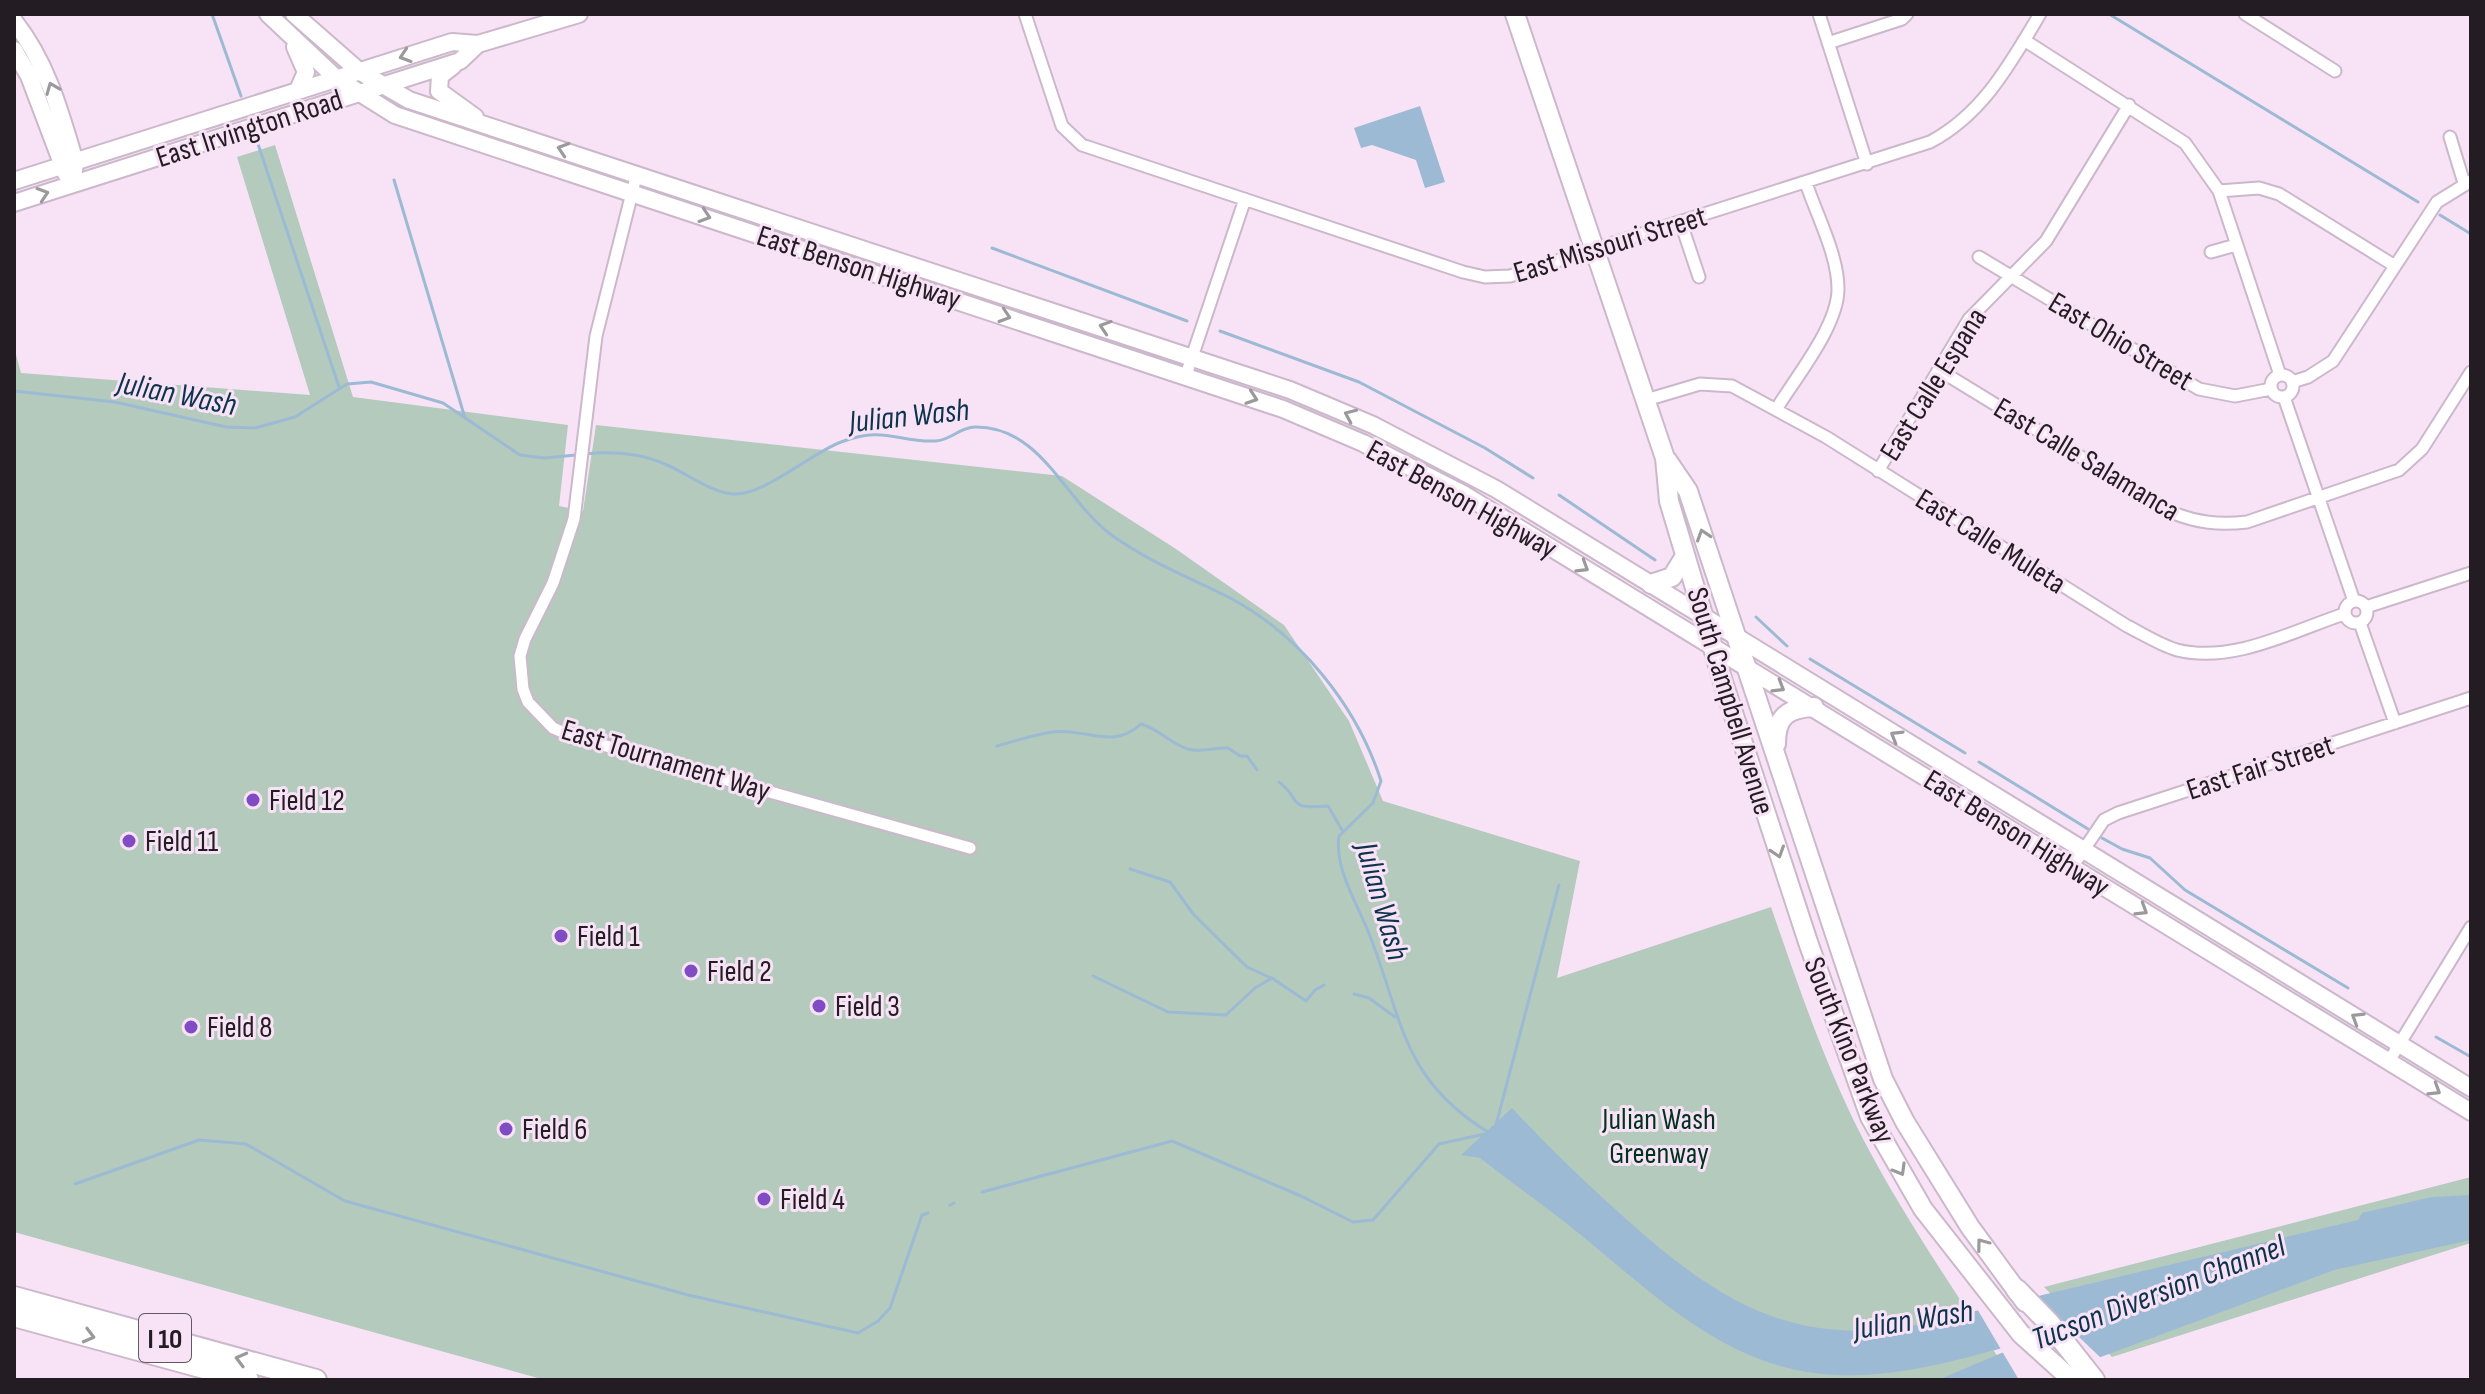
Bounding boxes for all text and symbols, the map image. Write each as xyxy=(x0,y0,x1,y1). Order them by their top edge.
one-way arrow xyxy=(399,47,413,63)
one-way arrow xyxy=(45,82,61,96)
street label: East Irvington Road xyxy=(152,82,347,176)
one-way arrow xyxy=(557,142,571,158)
one-way arrow xyxy=(36,187,50,203)
street label: East Missouri Street xyxy=(1509,199,1711,291)
one-way arrow xyxy=(698,207,712,223)
street label: East Benson Highway xyxy=(752,218,966,318)
street label: East Ohio Street xyxy=(2042,285,2199,399)
street label: East Calle Espana xyxy=(1873,302,1995,468)
one-way arrow xyxy=(998,306,1012,322)
one-way arrow xyxy=(1099,320,1113,336)
water label: Julian Wash xyxy=(112,363,240,425)
one-way arrow xyxy=(1244,389,1258,405)
street label: East Calle Salamanca xyxy=(1987,390,2186,529)
water label: Julian Wash xyxy=(845,391,971,442)
one-way arrow xyxy=(1343,409,1358,425)
street label: East Benson Highway xyxy=(1360,433,1563,567)
street label: East Calle Muleta xyxy=(1909,481,2072,602)
one-way arrow xyxy=(1696,529,1712,542)
one-way arrow xyxy=(1574,557,1589,572)
street label: South Campbell Avenue xyxy=(1678,583,1782,819)
one-way arrow xyxy=(1770,677,1785,693)
street label: East Tournament Way xyxy=(557,712,775,810)
street label: East Fair Street xyxy=(2182,727,2339,809)
one-way arrow xyxy=(1890,730,1905,746)
street label: East Benson Highway xyxy=(1917,762,2116,906)
place label: Field 12 xyxy=(269,783,345,819)
marker: Field 12 xyxy=(244,791,262,809)
place label: Field 11 xyxy=(145,824,219,860)
marker: Field 11 xyxy=(120,832,138,850)
water label: Julian Wash xyxy=(1346,836,1417,965)
one-way arrow xyxy=(1769,845,1785,859)
one-way arrow xyxy=(2133,900,2148,916)
place label: Field 1 xyxy=(577,919,640,955)
marker: Field 1 xyxy=(552,927,570,945)
street label: South Kino Parkway xyxy=(1795,952,1903,1149)
place label: Field 2 xyxy=(707,954,772,990)
marker: Field 2 xyxy=(682,962,700,980)
place label: Field 3 xyxy=(835,989,900,1025)
marker: Field 3 xyxy=(810,997,828,1015)
place label: Field 8 xyxy=(207,1010,272,1046)
one-way arrow xyxy=(2351,1013,2366,1028)
marker: Field 8 xyxy=(182,1018,200,1036)
one-way arrow xyxy=(2427,1080,2441,1095)
park label: Julian Wash Greenway xyxy=(1601,1102,1716,1172)
place label: Field 6 xyxy=(522,1112,587,1148)
marker: Field 6 xyxy=(497,1120,515,1138)
one-way arrow xyxy=(1890,1161,1906,1175)
place label: Field 4 xyxy=(780,1182,845,1218)
marker: Field 4 xyxy=(755,1190,773,1208)
water label: Tucson Diversion Channel xyxy=(2026,1227,2292,1360)
one-way arrow xyxy=(1978,1238,1992,1253)
water label: Julian Wash xyxy=(1849,1292,1976,1349)
road number: I 10 xyxy=(139,1314,191,1362)
one-way arrow xyxy=(82,1327,96,1344)
one-way arrow xyxy=(234,1352,248,1369)

